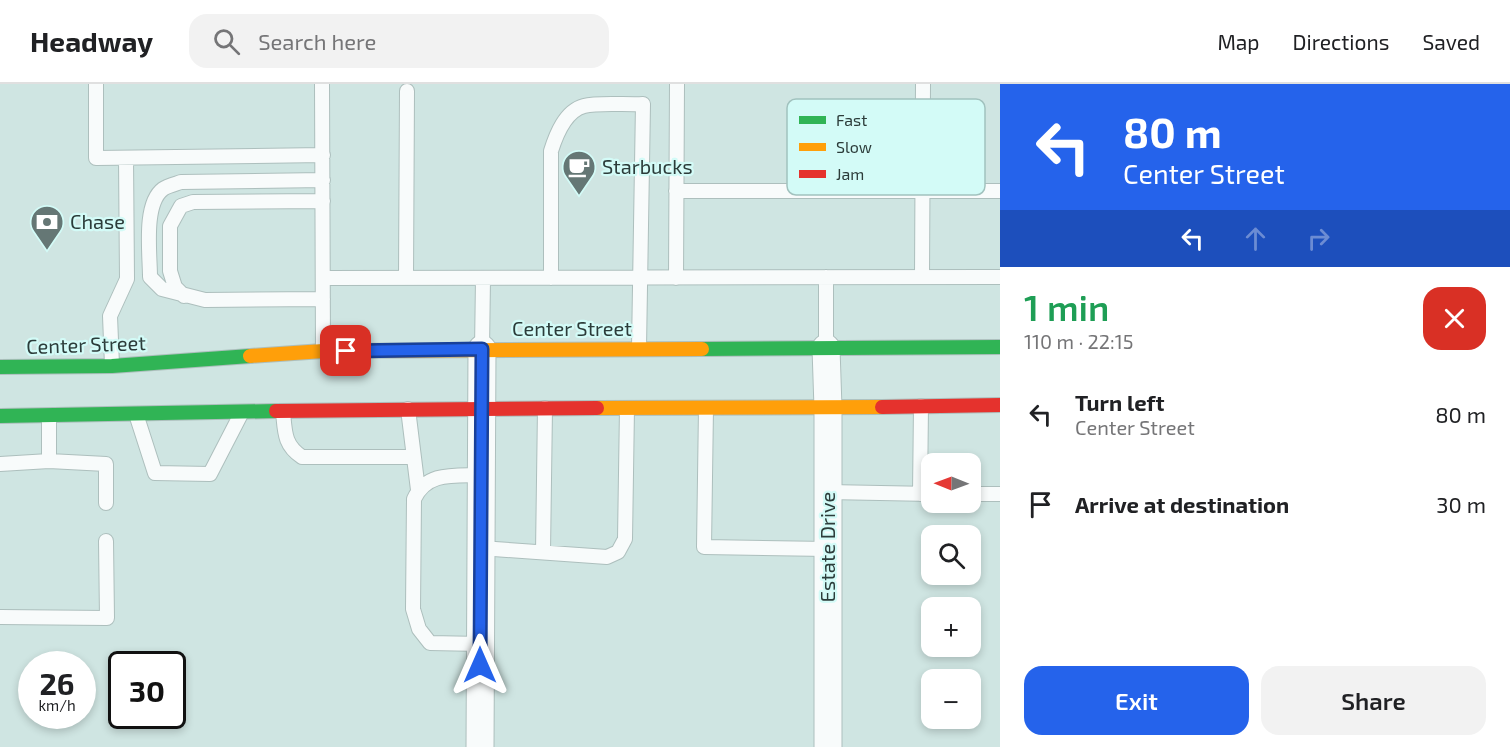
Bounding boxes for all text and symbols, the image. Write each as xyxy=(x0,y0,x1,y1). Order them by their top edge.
search box xyxy=(189,14,609,68)
text: Headway xyxy=(30,24,153,58)
icon: search xyxy=(210,25,243,58)
text: Search here xyxy=(258,28,376,54)
text: Map xyxy=(1217,29,1260,54)
text: Directions xyxy=(1293,29,1389,54)
text: Saved xyxy=(1422,29,1480,54)
legend xyxy=(787,99,985,195)
text: 80 m xyxy=(1123,106,1222,156)
icon: left xyxy=(1024,108,1102,186)
text: Fast xyxy=(836,110,867,129)
text: Slow xyxy=(836,137,872,156)
cafe icon: Starbucks xyxy=(561,149,597,196)
place label: Starbucks xyxy=(602,154,693,178)
text: Center Street xyxy=(1123,157,1285,189)
text: Jam xyxy=(836,164,864,183)
bank icon: Chase xyxy=(29,204,65,251)
place label: Chase xyxy=(70,209,125,233)
icon: left xyxy=(1176,222,1209,255)
icon: ahead xyxy=(1239,222,1272,255)
icon: right xyxy=(1302,222,1335,255)
text: 1 min xyxy=(1024,285,1109,328)
button: close xyxy=(1423,287,1486,350)
street label: Center Street xyxy=(512,316,632,340)
pin xyxy=(320,325,371,376)
text: 110 m · 22:15 xyxy=(1024,329,1133,353)
street label: Center Street xyxy=(26,330,147,358)
icon: arrive xyxy=(329,334,362,367)
text: Turn left xyxy=(1075,389,1164,415)
icon: left xyxy=(1024,398,1057,431)
text: 80 m xyxy=(1435,401,1486,427)
text: Center Street xyxy=(1075,415,1195,439)
north arrow xyxy=(921,453,981,513)
map controls xyxy=(921,453,981,729)
icon: arrive xyxy=(1024,488,1057,521)
text: Arrive at destination xyxy=(1075,491,1289,517)
text: 30 m xyxy=(1436,491,1486,517)
street label: Estate Drive xyxy=(815,492,839,602)
button: search xyxy=(921,525,981,585)
button: + xyxy=(921,597,981,657)
position arrow xyxy=(448,633,512,697)
speed limit sign: 30 xyxy=(108,651,186,729)
text: 26 xyxy=(39,665,75,701)
button: Exit xyxy=(1024,666,1249,735)
button: Share xyxy=(1261,666,1486,735)
button: − xyxy=(921,669,981,729)
text: km/h xyxy=(38,696,76,714)

